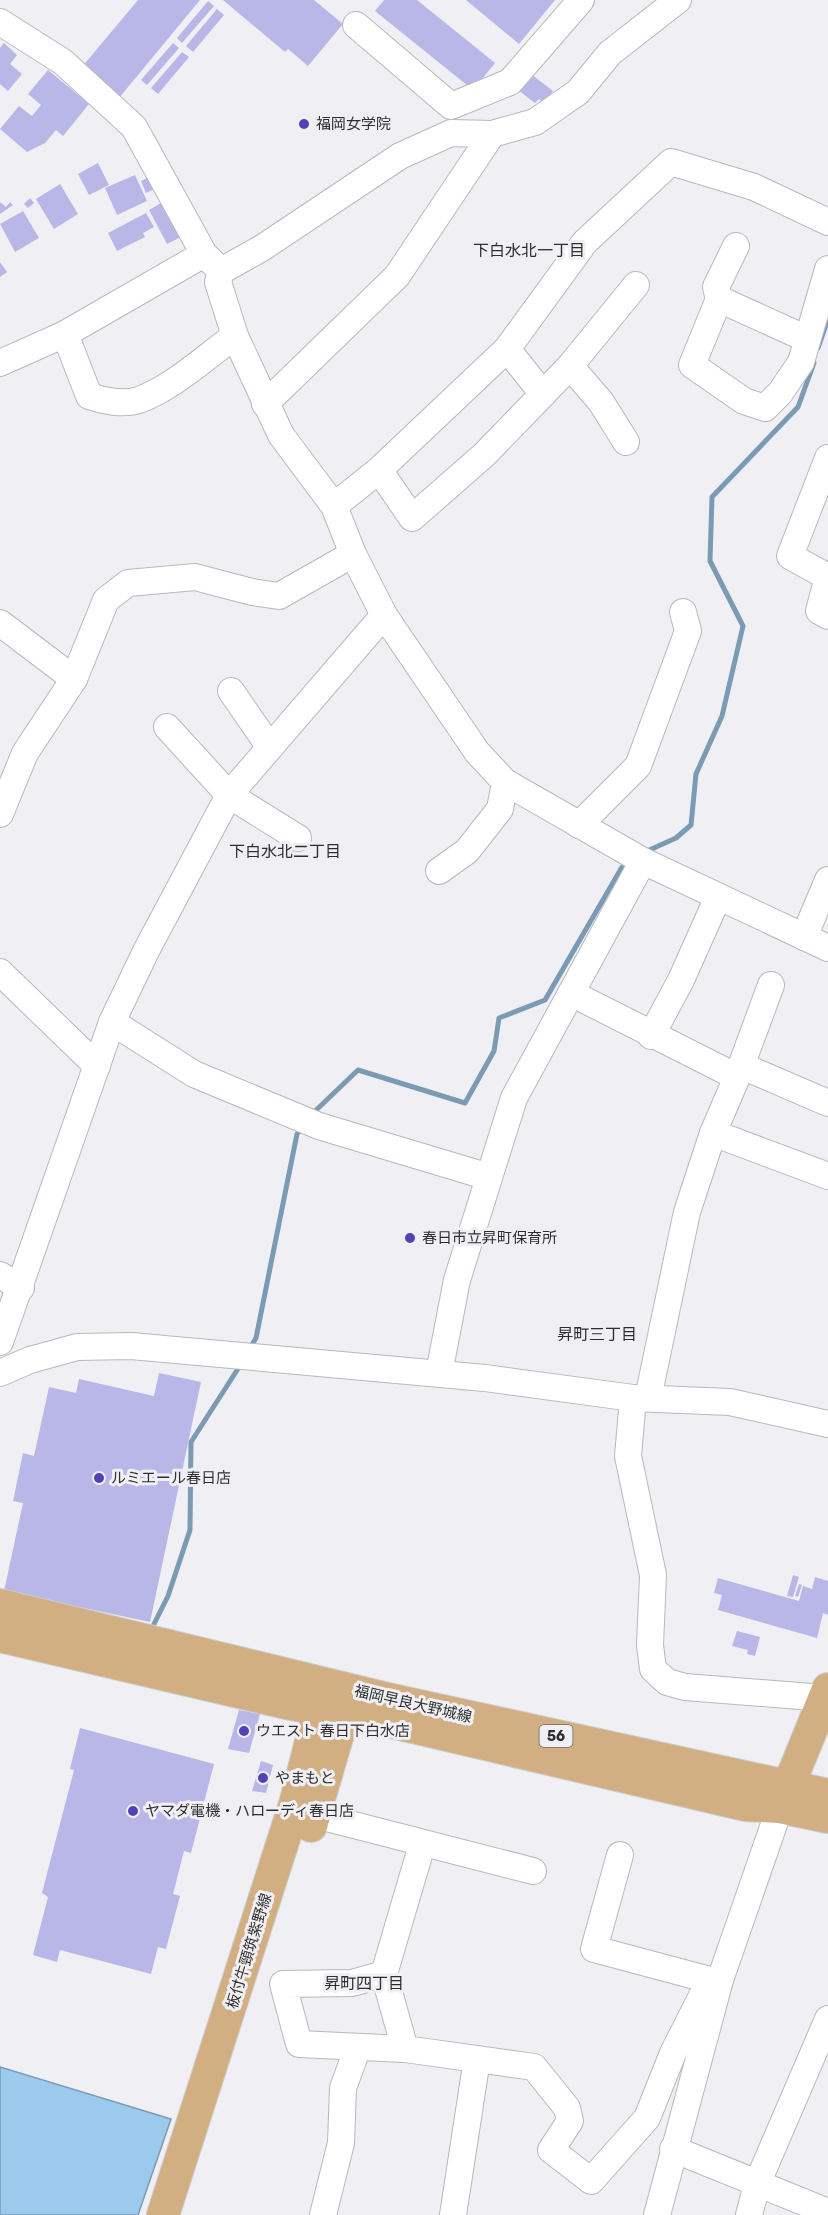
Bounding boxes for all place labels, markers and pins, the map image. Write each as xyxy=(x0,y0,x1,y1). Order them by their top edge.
place label: 福岡女学院 xyxy=(316,115,391,133)
marker: 福岡女学院 xyxy=(297,117,311,131)
place label: 春日市立昇町保育所 xyxy=(422,1229,557,1247)
marker: 春日市立昇町保育所 xyxy=(403,1231,417,1245)
place label: ルミエール春日店 xyxy=(111,1469,231,1487)
marker: ルミエール春日店 xyxy=(92,1471,106,1485)
place label: ウエスト 春日下白水店 xyxy=(256,1722,410,1740)
marker: ウエスト 春日下白水店 xyxy=(237,1724,251,1738)
place label: やまもと xyxy=(275,1769,335,1787)
marker: やまもと xyxy=(256,1771,270,1785)
place label: ヤマダ電機・ハローディ春日店 xyxy=(145,1802,354,1820)
marker: ヤマダ電機・ハローディ春日店 xyxy=(126,1804,140,1818)

